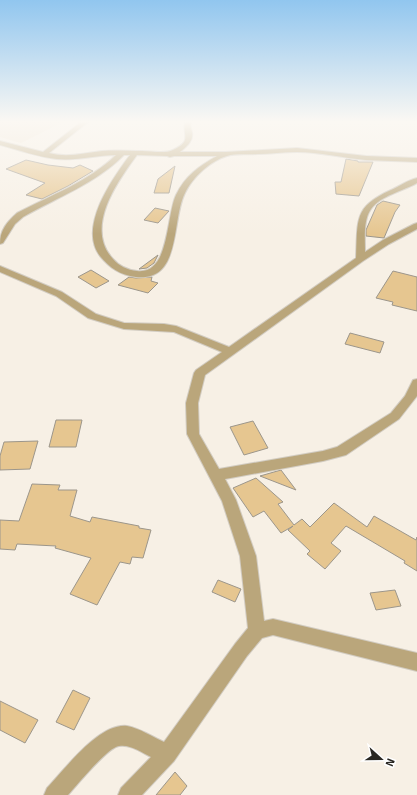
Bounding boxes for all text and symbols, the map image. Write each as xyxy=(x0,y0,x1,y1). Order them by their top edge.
north arrow xyxy=(361,739,401,779)
text: N xyxy=(382,757,397,768)

